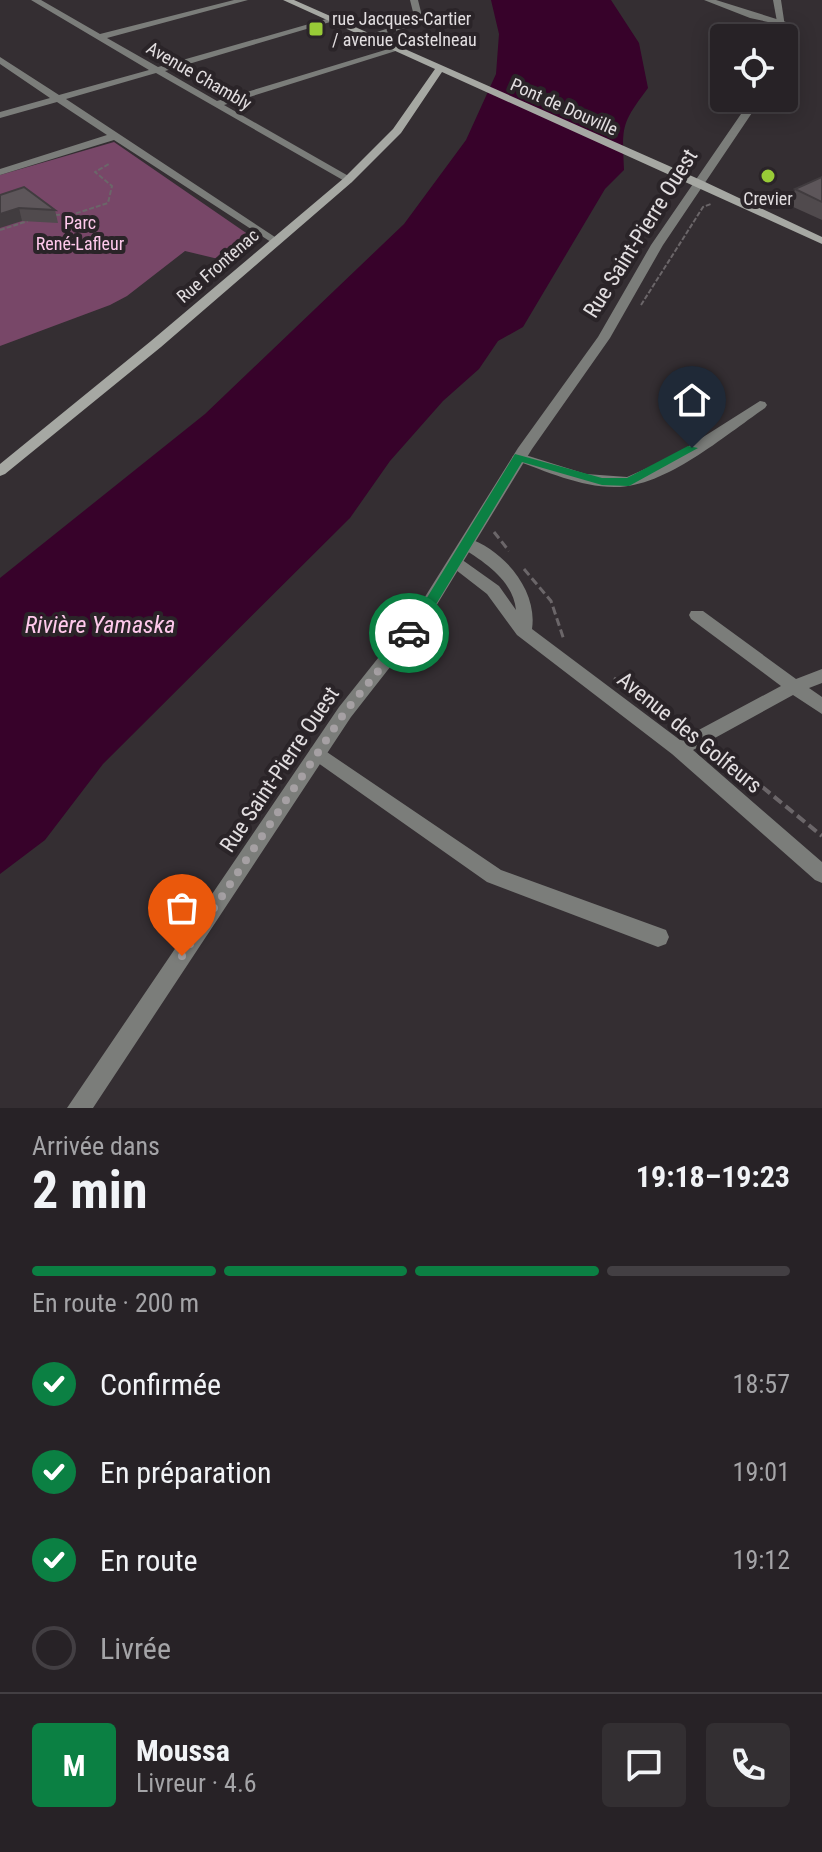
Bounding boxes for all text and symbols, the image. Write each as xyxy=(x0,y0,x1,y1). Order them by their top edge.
place label: rue Jacques-Cartier / avenue Castelneau xyxy=(332,8,477,50)
marker: rue Jacques-Cartier / avenue Castelneau xyxy=(307,20,325,38)
map controls xyxy=(710,24,798,112)
button: locate xyxy=(710,24,798,112)
street label: Avenue Chambly xyxy=(143,37,256,114)
street label: Pont de Douville xyxy=(507,74,621,140)
street label: Rue Saint-Pierre Ouest xyxy=(578,144,702,322)
marker: Crevier xyxy=(759,167,777,185)
place label: Crevier xyxy=(743,188,793,209)
park label: Parc René-Lafleur xyxy=(36,212,125,254)
street label: Rue Frontenac xyxy=(172,224,263,307)
pin xyxy=(658,366,726,448)
icon: home xyxy=(670,378,714,422)
courier xyxy=(369,593,449,673)
water label: Rivière Yamaska xyxy=(25,611,175,639)
icon: car xyxy=(387,611,431,655)
street label: Avenue des Golfeurs xyxy=(613,667,767,798)
street label: Rue Saint-Pierre Ouest xyxy=(215,682,344,857)
pin xyxy=(148,874,216,956)
icon: bag xyxy=(160,886,204,930)
text: Arrivée dans xyxy=(32,1131,160,1161)
text: 19:18–19:23 xyxy=(636,1159,790,1194)
text: 2 min xyxy=(32,1160,148,1221)
text: En route · 200 m xyxy=(32,1288,199,1318)
icon: check xyxy=(32,1362,76,1406)
text: Confirmée xyxy=(100,1367,221,1402)
text: 18:57 xyxy=(733,1369,790,1399)
icon: check xyxy=(32,1450,76,1494)
text: En préparation xyxy=(100,1455,272,1490)
text: 19:01 xyxy=(733,1457,790,1487)
icon: check xyxy=(32,1538,76,1582)
text: En route xyxy=(100,1543,198,1578)
text: 19:12 xyxy=(733,1545,790,1575)
text: Livrée xyxy=(100,1631,171,1666)
button: chat xyxy=(602,1723,686,1807)
button: phone xyxy=(706,1723,790,1807)
text: Moussa xyxy=(136,1733,230,1768)
text: M xyxy=(63,1748,85,1783)
text: Livreur · 4.6 xyxy=(136,1768,257,1798)

